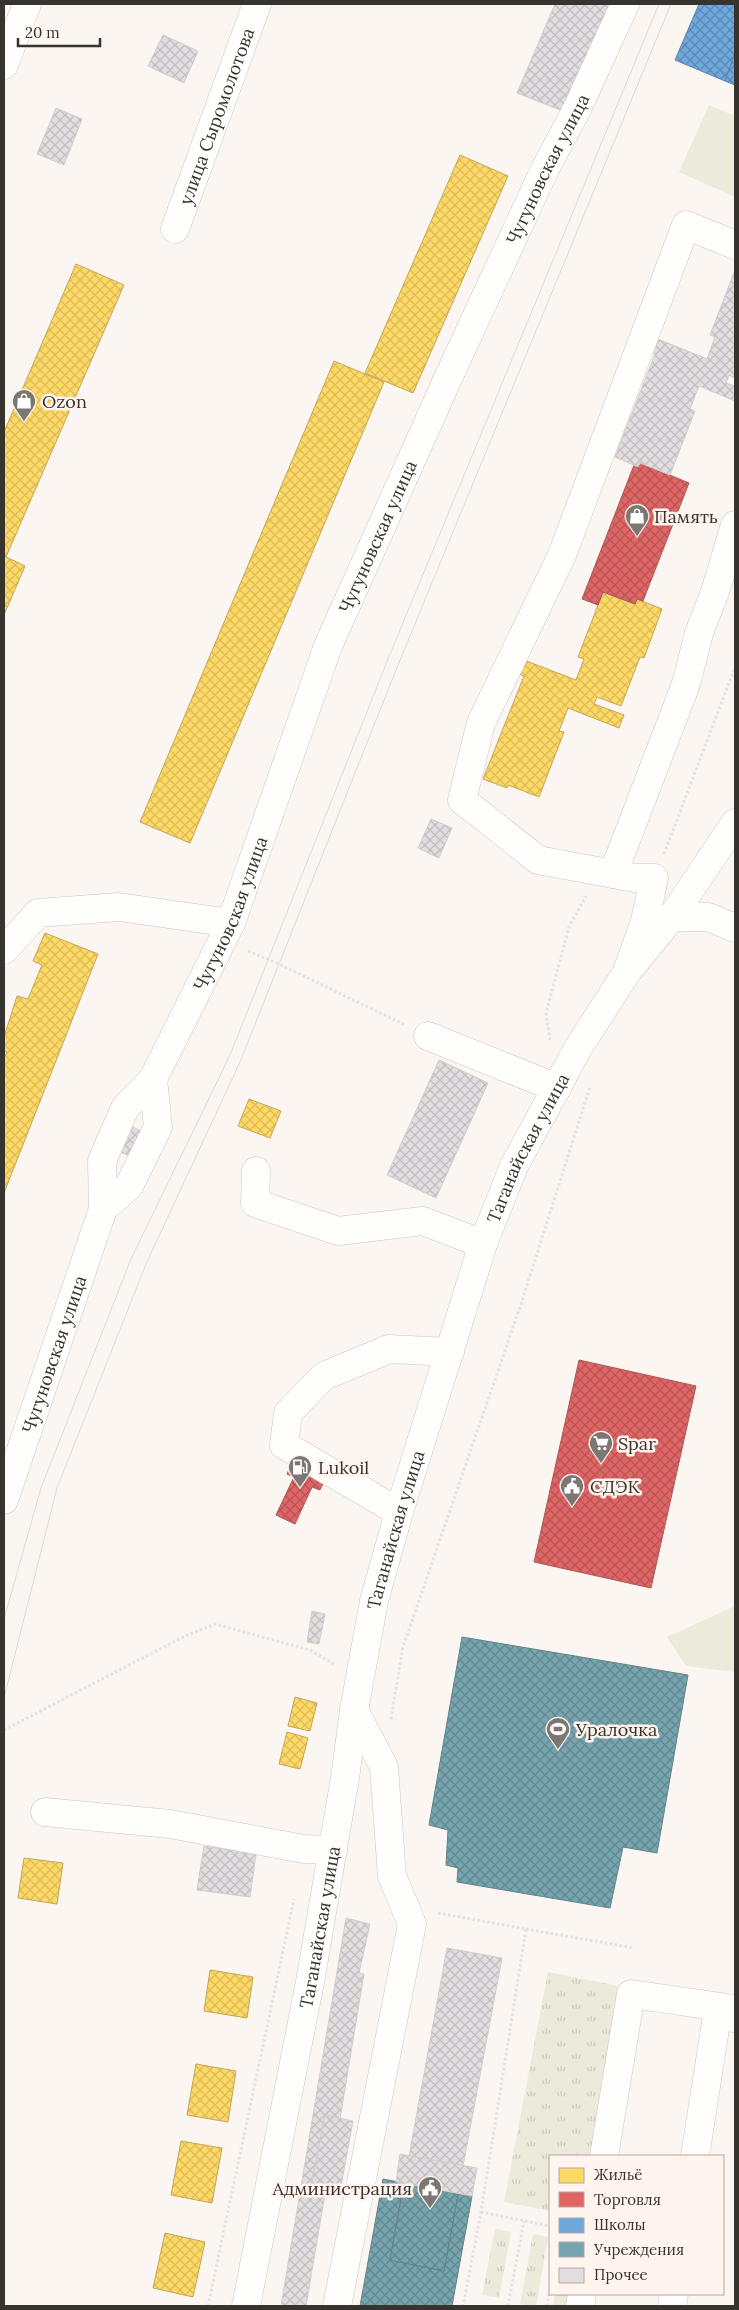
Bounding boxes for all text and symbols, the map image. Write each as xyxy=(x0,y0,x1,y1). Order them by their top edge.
scale bar xyxy=(18,15,100,47)
text: 20 m xyxy=(25,23,60,42)
street label: улица Сыромолотова xyxy=(173,24,259,208)
street label: Чугуновская улица xyxy=(500,90,594,248)
shop icon: Ozon xyxy=(11,388,37,422)
place label: Ozon xyxy=(42,390,87,413)
street label: Чугуновская улица xyxy=(333,456,421,617)
shop icon: Память xyxy=(624,503,650,537)
place label: Память xyxy=(654,505,718,528)
street label: Чугуновская улица xyxy=(188,833,272,994)
street label: Таганайская улица xyxy=(481,1069,574,1226)
street label: Чугуновская улица xyxy=(16,1272,91,1436)
supermarket icon: Spar xyxy=(588,1430,614,1464)
place label: Spar xyxy=(618,1432,656,1455)
street label: Таганайская улица xyxy=(361,1447,429,1611)
fuel station icon: Lukoil xyxy=(287,1454,313,1488)
place label: Lukoil xyxy=(318,1456,369,1479)
public building icon: СДЭК xyxy=(559,1473,585,1507)
place label: СДЭК xyxy=(590,1475,640,1498)
sports icon: Уралочка xyxy=(545,1716,571,1750)
place label: Уралочка xyxy=(575,1718,657,1741)
street label: Таганайская улица xyxy=(294,1844,345,2010)
legend xyxy=(549,2155,724,2295)
text: Жильё xyxy=(594,2165,642,2184)
public building icon: Администрация xyxy=(417,2175,443,2209)
place label: Администрация xyxy=(271,2177,412,2200)
text: Торговля xyxy=(594,2190,661,2209)
text: Школы xyxy=(594,2215,646,2234)
text: Учреждения xyxy=(593,2240,684,2259)
text: Прочее xyxy=(594,2265,648,2284)

